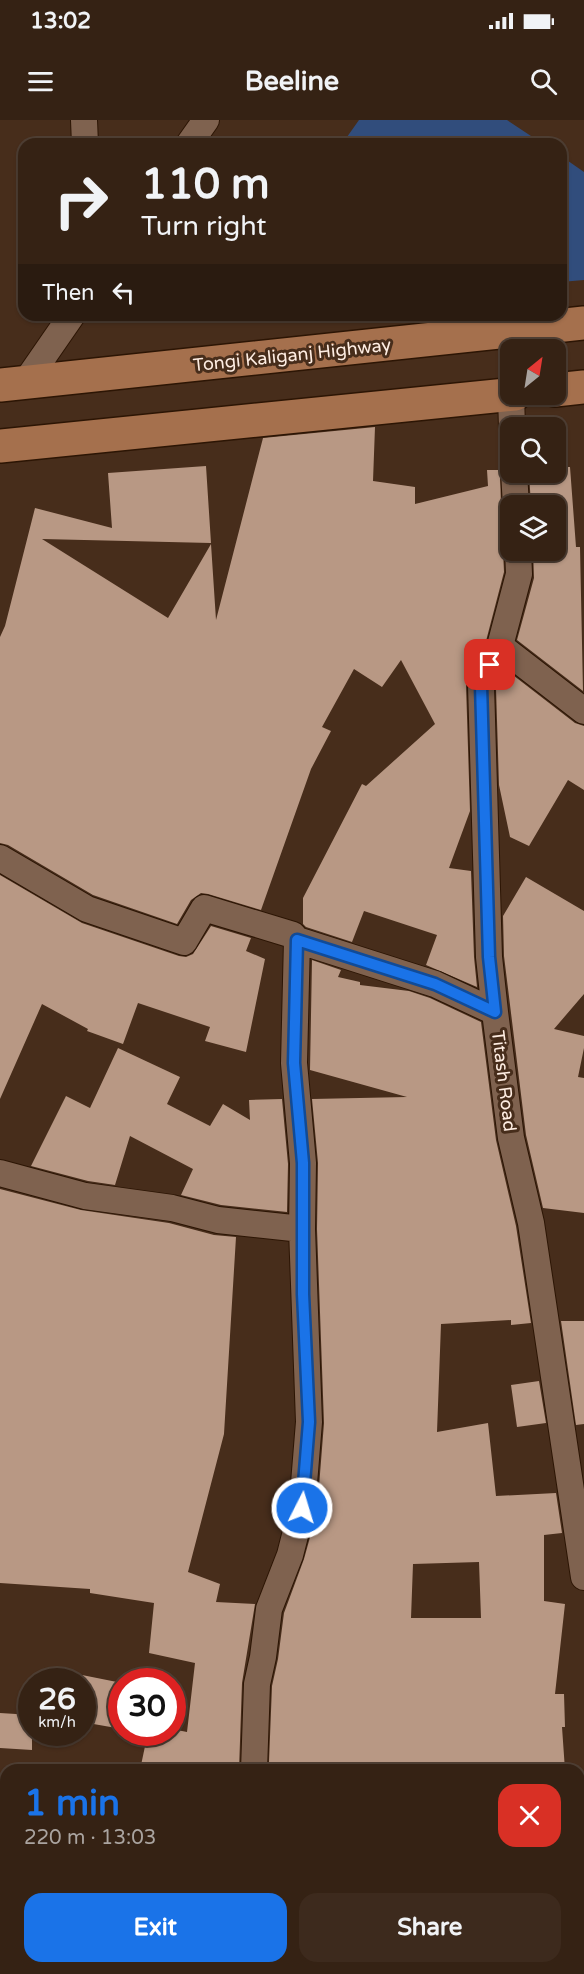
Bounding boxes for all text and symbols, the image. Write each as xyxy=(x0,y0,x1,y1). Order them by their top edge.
text: 13:02 xyxy=(30,8,91,34)
icon: menu xyxy=(24,65,57,98)
text: Beeline xyxy=(245,65,339,98)
icon: search xyxy=(527,65,560,98)
text: 110 m xyxy=(141,159,270,210)
icon: right xyxy=(42,162,120,240)
text: Turn right xyxy=(141,210,267,243)
icon: left xyxy=(107,276,140,309)
text: Then xyxy=(42,280,95,306)
street label: Tongi Kaliganj Highway xyxy=(192,334,392,376)
north arrow xyxy=(500,339,566,405)
map controls xyxy=(500,339,566,561)
button: search xyxy=(500,417,566,483)
button: layers xyxy=(500,495,566,561)
pin xyxy=(464,639,515,690)
icon: arrive xyxy=(473,648,506,681)
street label: Titash Road xyxy=(487,1029,521,1133)
position arrow xyxy=(270,1476,334,1540)
speed limit sign: 30 xyxy=(108,1668,186,1746)
text: 26 xyxy=(38,1681,76,1718)
text: km/h xyxy=(38,1713,76,1731)
text: 1 min xyxy=(24,1782,120,1825)
button: close xyxy=(498,1784,561,1847)
text: 220 m · 13:03 xyxy=(24,1826,156,1850)
button: Exit xyxy=(24,1893,287,1962)
button: Share xyxy=(299,1893,561,1962)

